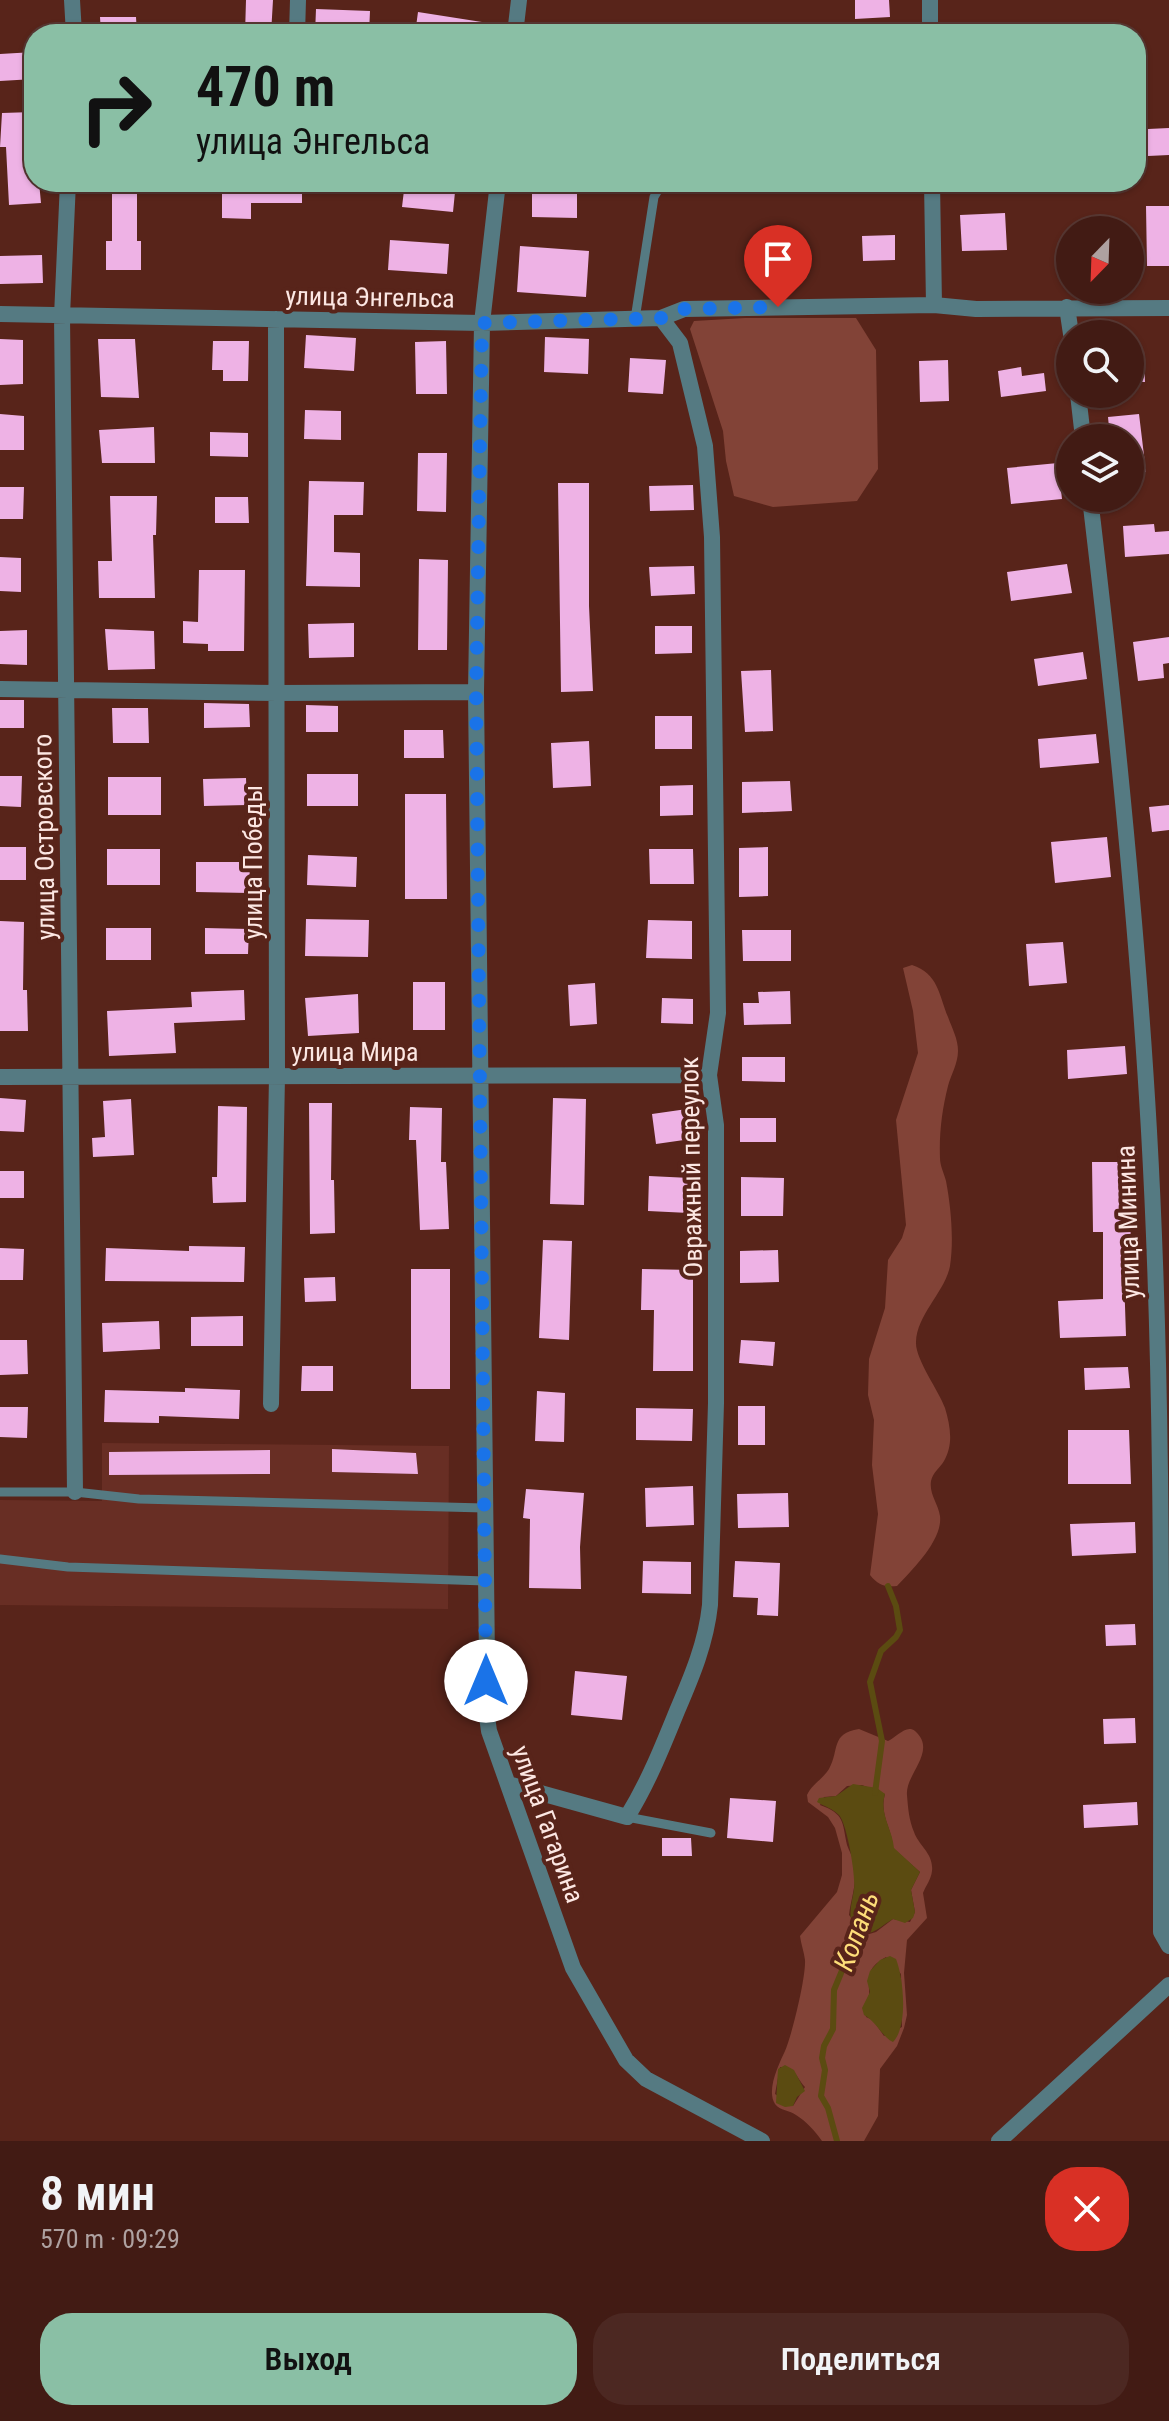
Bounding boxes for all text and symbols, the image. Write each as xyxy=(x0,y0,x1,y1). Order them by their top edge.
text: 470 m xyxy=(196,54,335,120)
icon: right xyxy=(64,56,168,160)
text: улица Энгельса xyxy=(196,121,430,163)
north arrow xyxy=(1056,216,1144,304)
map controls xyxy=(1056,216,1144,512)
pin xyxy=(744,225,812,307)
icon: arrive xyxy=(756,237,800,281)
street label: улица Энгельса xyxy=(285,281,455,313)
button: search xyxy=(1056,320,1144,408)
button: layers xyxy=(1056,424,1144,512)
street label: улица Островского xyxy=(27,734,61,940)
street label: улица Победы xyxy=(238,785,268,939)
street label: улица Мира xyxy=(291,1037,419,1067)
street label: Овражный переулок xyxy=(674,1056,708,1278)
street label: улица Минина xyxy=(1110,1145,1146,1299)
position arrow xyxy=(444,1639,528,1723)
street label: улица Гагарина xyxy=(506,1741,590,1907)
water label: Копань xyxy=(827,1887,886,1975)
text: 8 мин xyxy=(40,2165,155,2222)
button: close xyxy=(1045,2167,1129,2251)
text: 570 m · 09:29 xyxy=(40,2224,180,2254)
button: Выход xyxy=(40,2313,577,2405)
button: Поделиться xyxy=(593,2313,1129,2405)

